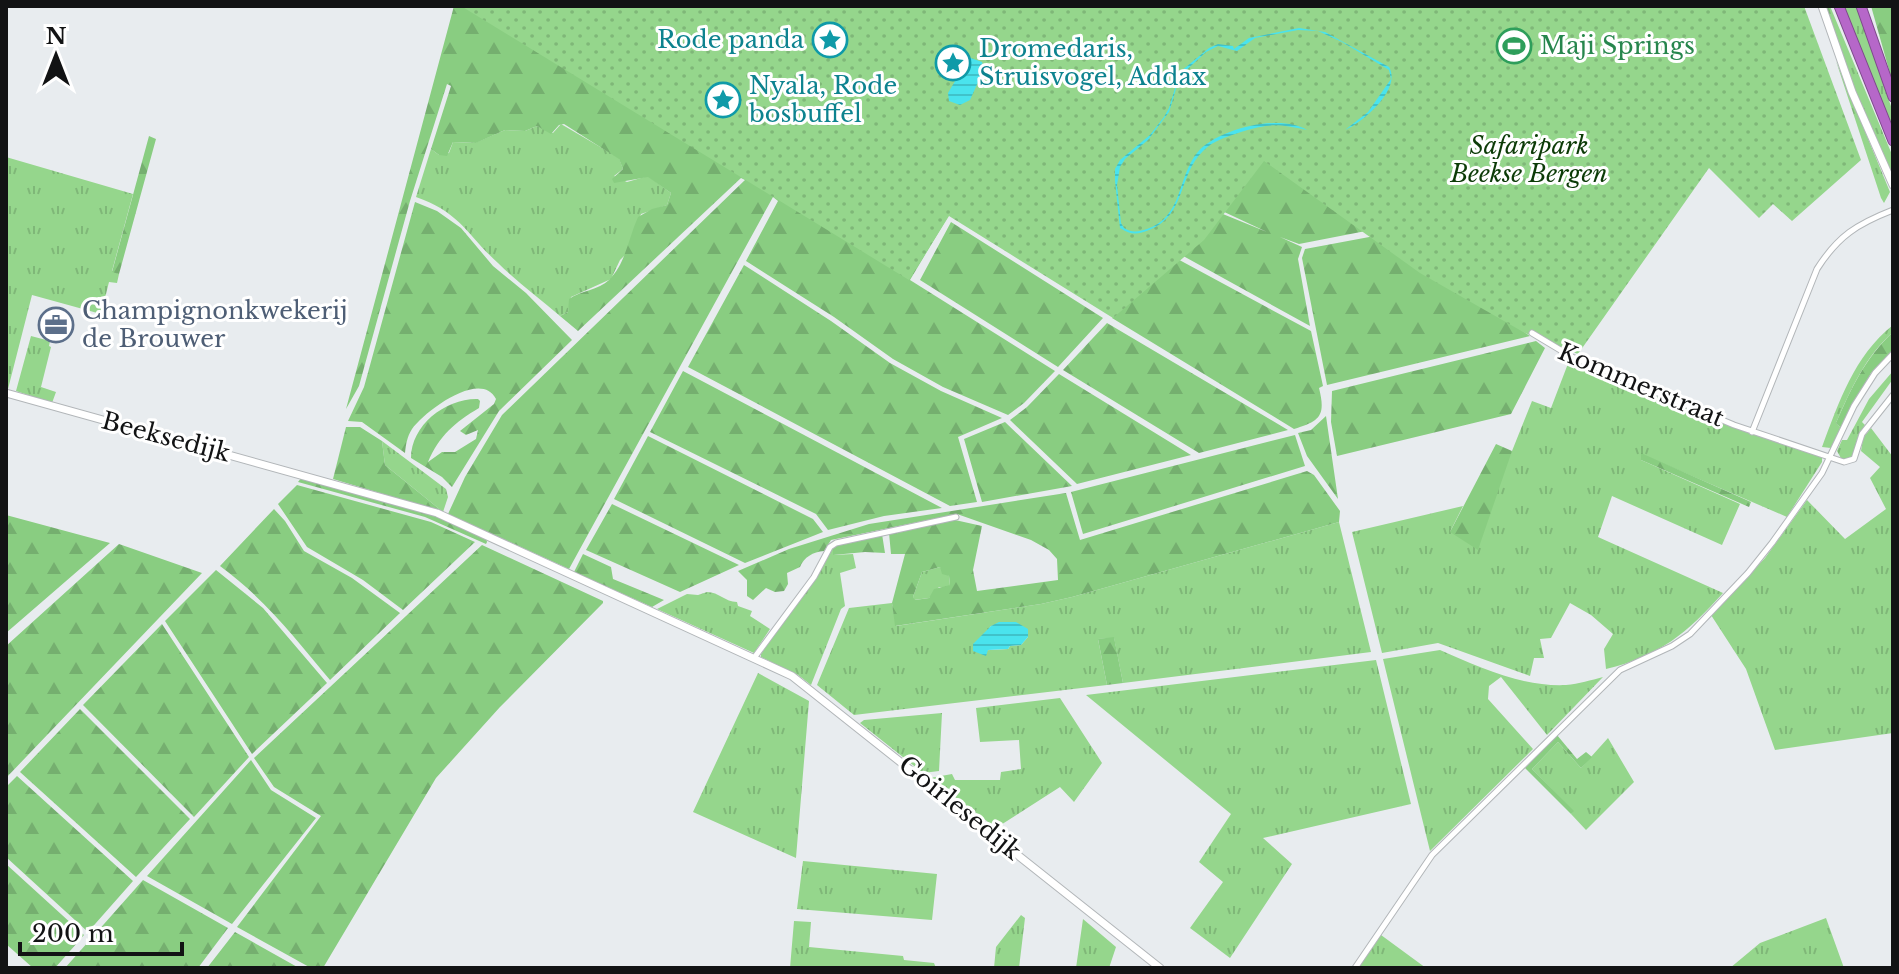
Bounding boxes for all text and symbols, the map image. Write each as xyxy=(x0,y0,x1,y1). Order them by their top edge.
north arrow xyxy=(16,16,96,96)
place icon: Rode panda xyxy=(811,21,849,59)
text: N xyxy=(46,23,67,50)
place label: Rode panda xyxy=(657,25,805,54)
sports icon: Maji Springs xyxy=(1495,27,1533,65)
place label: Maji Springs xyxy=(1540,31,1695,60)
place label: Dromedaris, Struisvogel, Addax xyxy=(979,34,1207,91)
place icon: Dromedaris, Struisvogel, Addax xyxy=(934,44,972,82)
place label: Nyala, Rode bosbuffel xyxy=(748,71,897,128)
place icon: Nyala, Rode bosbuffel xyxy=(704,81,742,119)
park label: Safaripark Beekse Bergen xyxy=(1449,131,1608,188)
place label: Champignonkwekerij de Brouwer xyxy=(82,296,348,353)
office icon: Champignonkwekerij de Brouwer xyxy=(37,306,75,344)
street label: Kommerstraat xyxy=(1554,337,1729,433)
street label: Beeksedijk xyxy=(99,405,234,468)
street label: Goirlesedijk xyxy=(893,749,1027,866)
scale bar xyxy=(20,906,182,956)
text: 200 m xyxy=(32,919,114,948)

